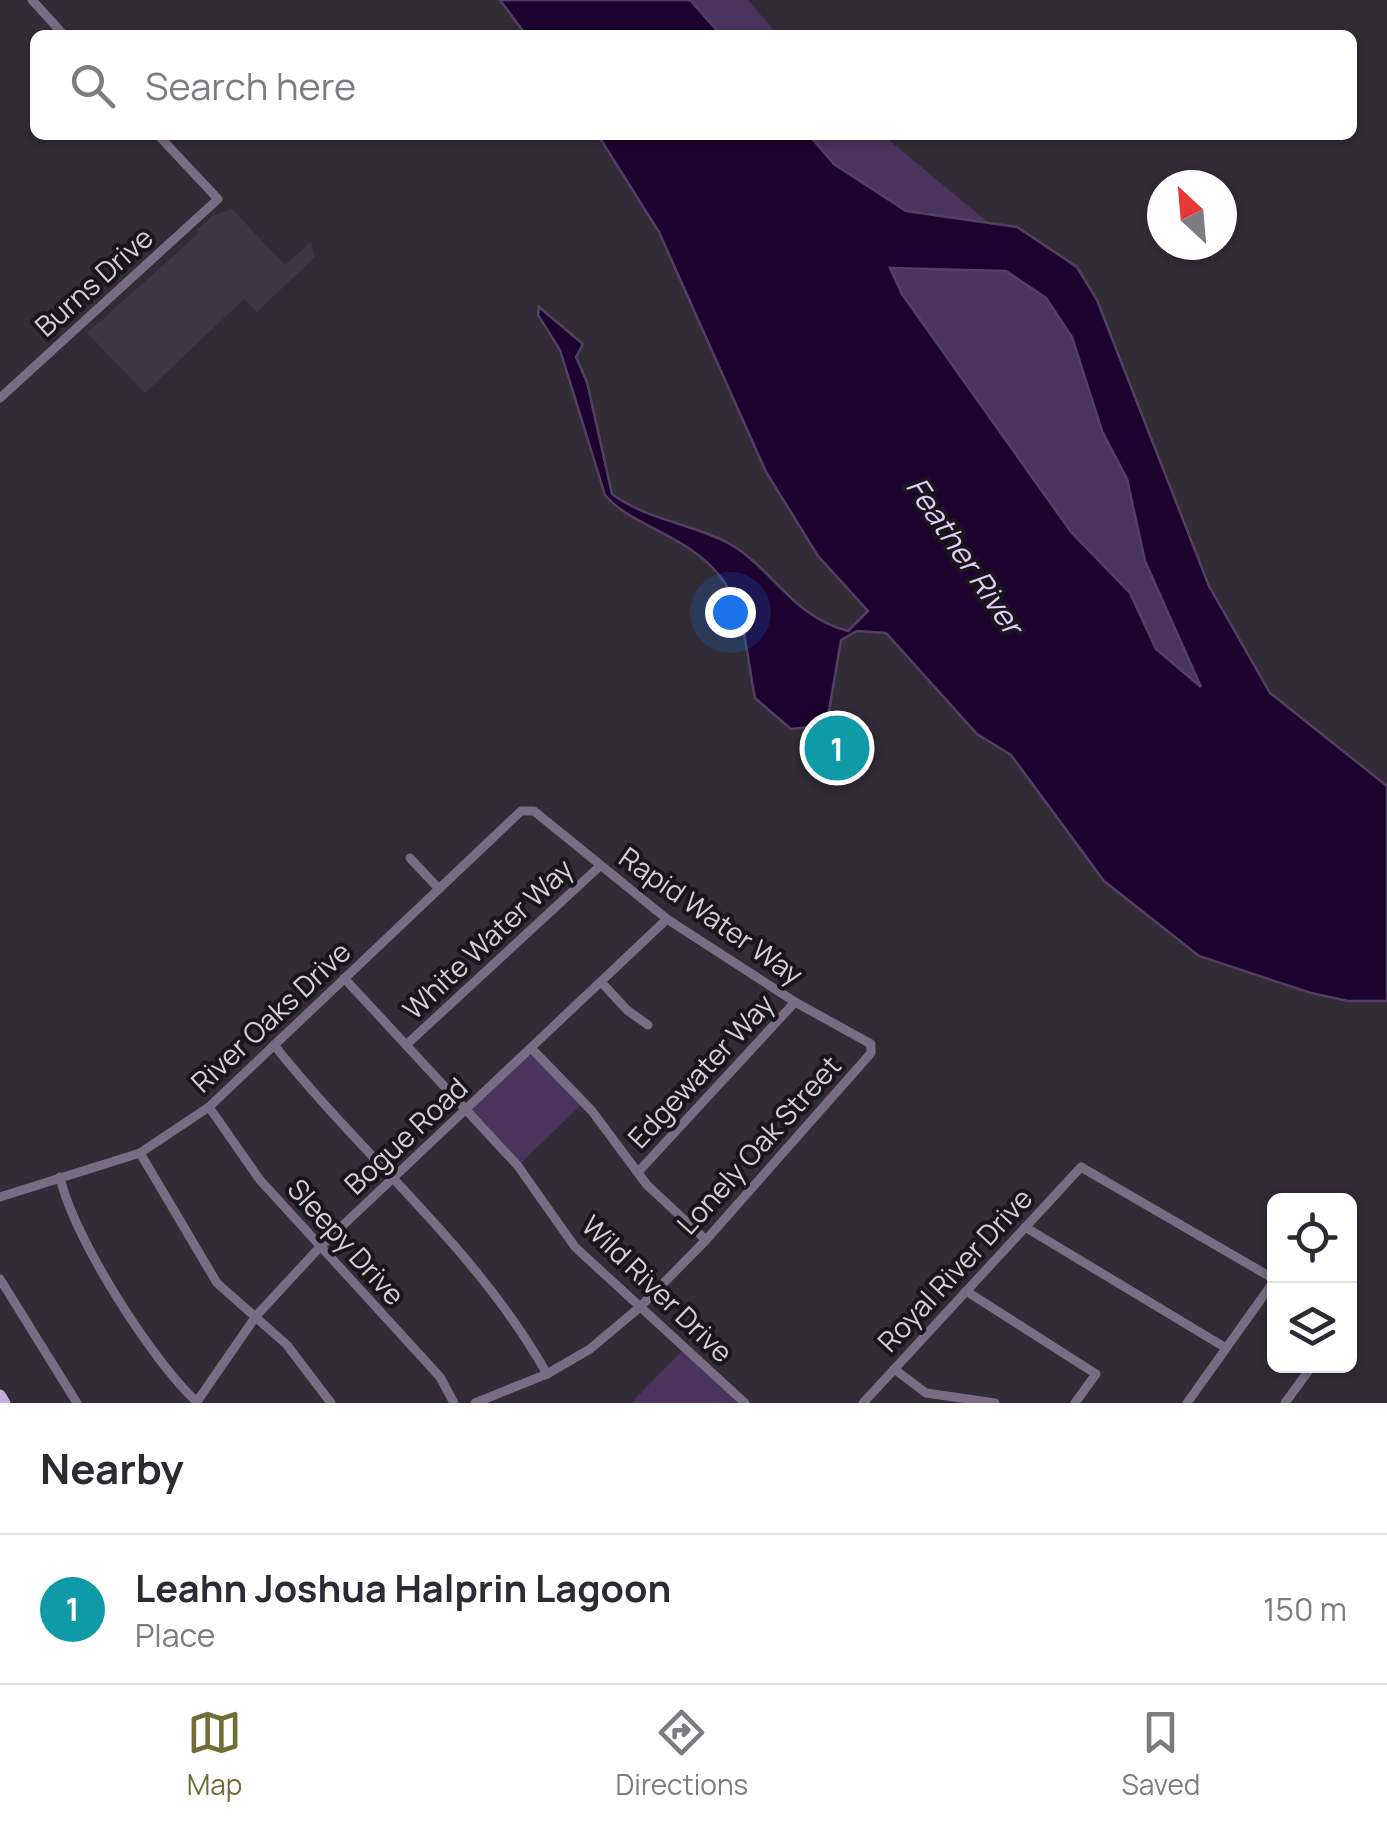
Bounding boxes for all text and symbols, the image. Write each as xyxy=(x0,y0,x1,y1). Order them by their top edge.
search box xyxy=(30,30,1357,140)
icon: search xyxy=(65,58,120,113)
text: Search here xyxy=(145,59,356,111)
north arrow xyxy=(1147,170,1237,260)
street label: Burns Drive xyxy=(26,218,160,344)
water label: Feather River xyxy=(897,468,1035,645)
your location xyxy=(705,587,756,638)
pin: 1 xyxy=(804,710,870,786)
street label: Rapid Water Way xyxy=(612,838,811,993)
street label: White Water Way xyxy=(394,849,581,1027)
street label: River Oaks Drive xyxy=(182,932,358,1100)
street label: Edgewater Way xyxy=(619,985,782,1156)
street label: Lonely Oak Street xyxy=(668,1047,849,1242)
street label: Bogue Road xyxy=(336,1068,475,1202)
street label: Sleepy Drive xyxy=(280,1170,414,1313)
street label: Royal River Drive xyxy=(868,1179,1040,1359)
map controls xyxy=(1267,1193,1357,1373)
button: locate xyxy=(1267,1193,1357,1283)
street label: Wild River Drive xyxy=(574,1206,741,1370)
button: layers xyxy=(1267,1283,1357,1373)
text: Nearby xyxy=(40,1439,184,1497)
text: Leahn Joshua Halprin Lagoon xyxy=(135,1561,671,1613)
text: 1 xyxy=(65,1587,80,1631)
text: 150 m xyxy=(1263,1587,1347,1631)
text: Place xyxy=(135,1613,216,1657)
tab: Map xyxy=(187,1705,242,1803)
tab: Directions xyxy=(616,1705,748,1803)
tab: Saved xyxy=(1121,1705,1200,1803)

